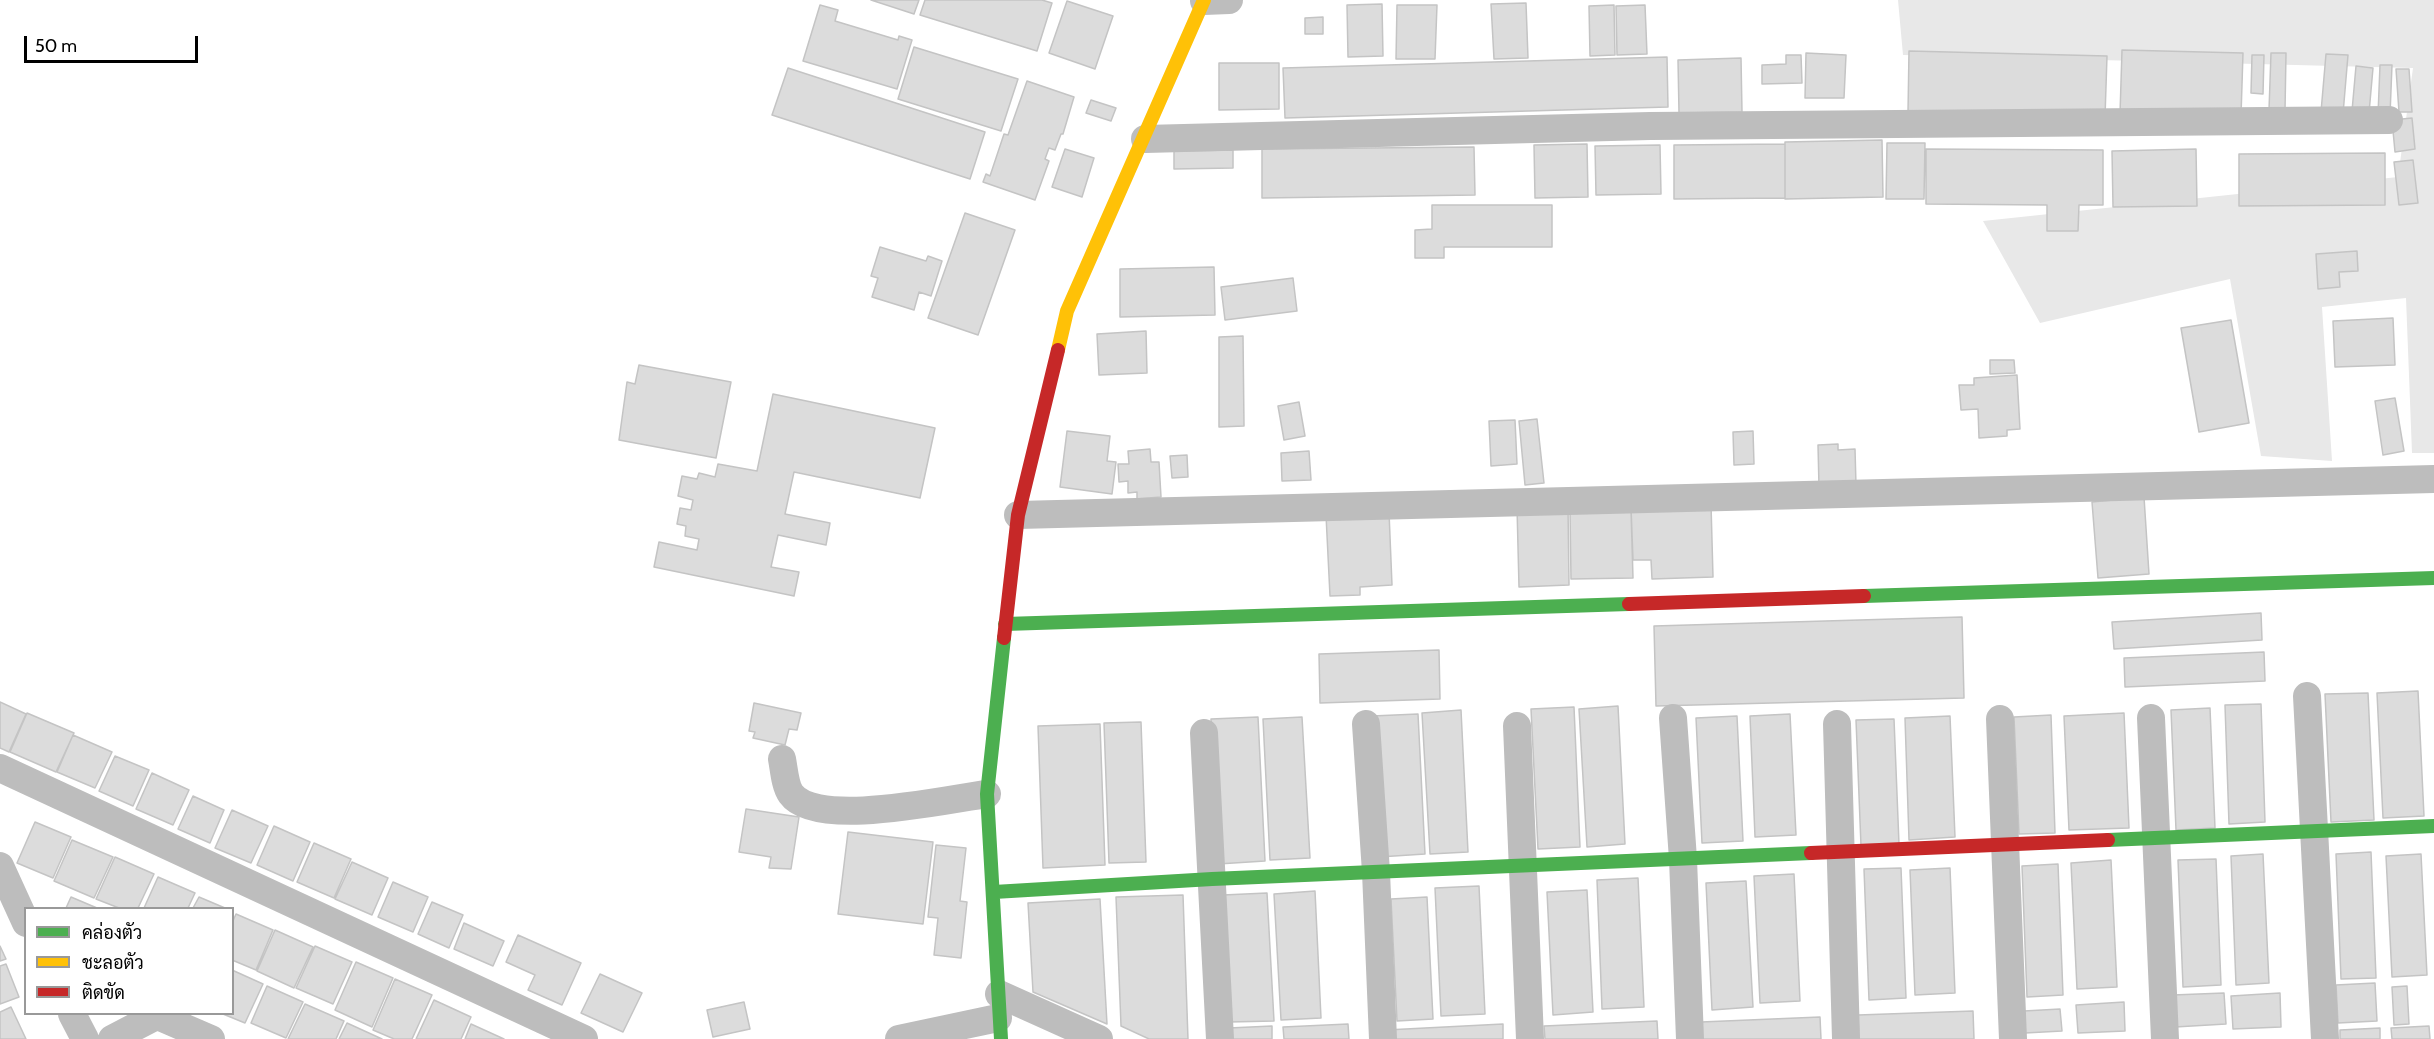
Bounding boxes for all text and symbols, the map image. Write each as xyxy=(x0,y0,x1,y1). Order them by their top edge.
scale bar xyxy=(27,24,201,62)
text: 50 m xyxy=(35,35,77,57)
legend xyxy=(24,907,234,1015)
text: คล่องตัว xyxy=(82,922,142,944)
text: ชะลอตัว xyxy=(82,952,144,974)
text: ติดขัด xyxy=(82,982,125,1004)

